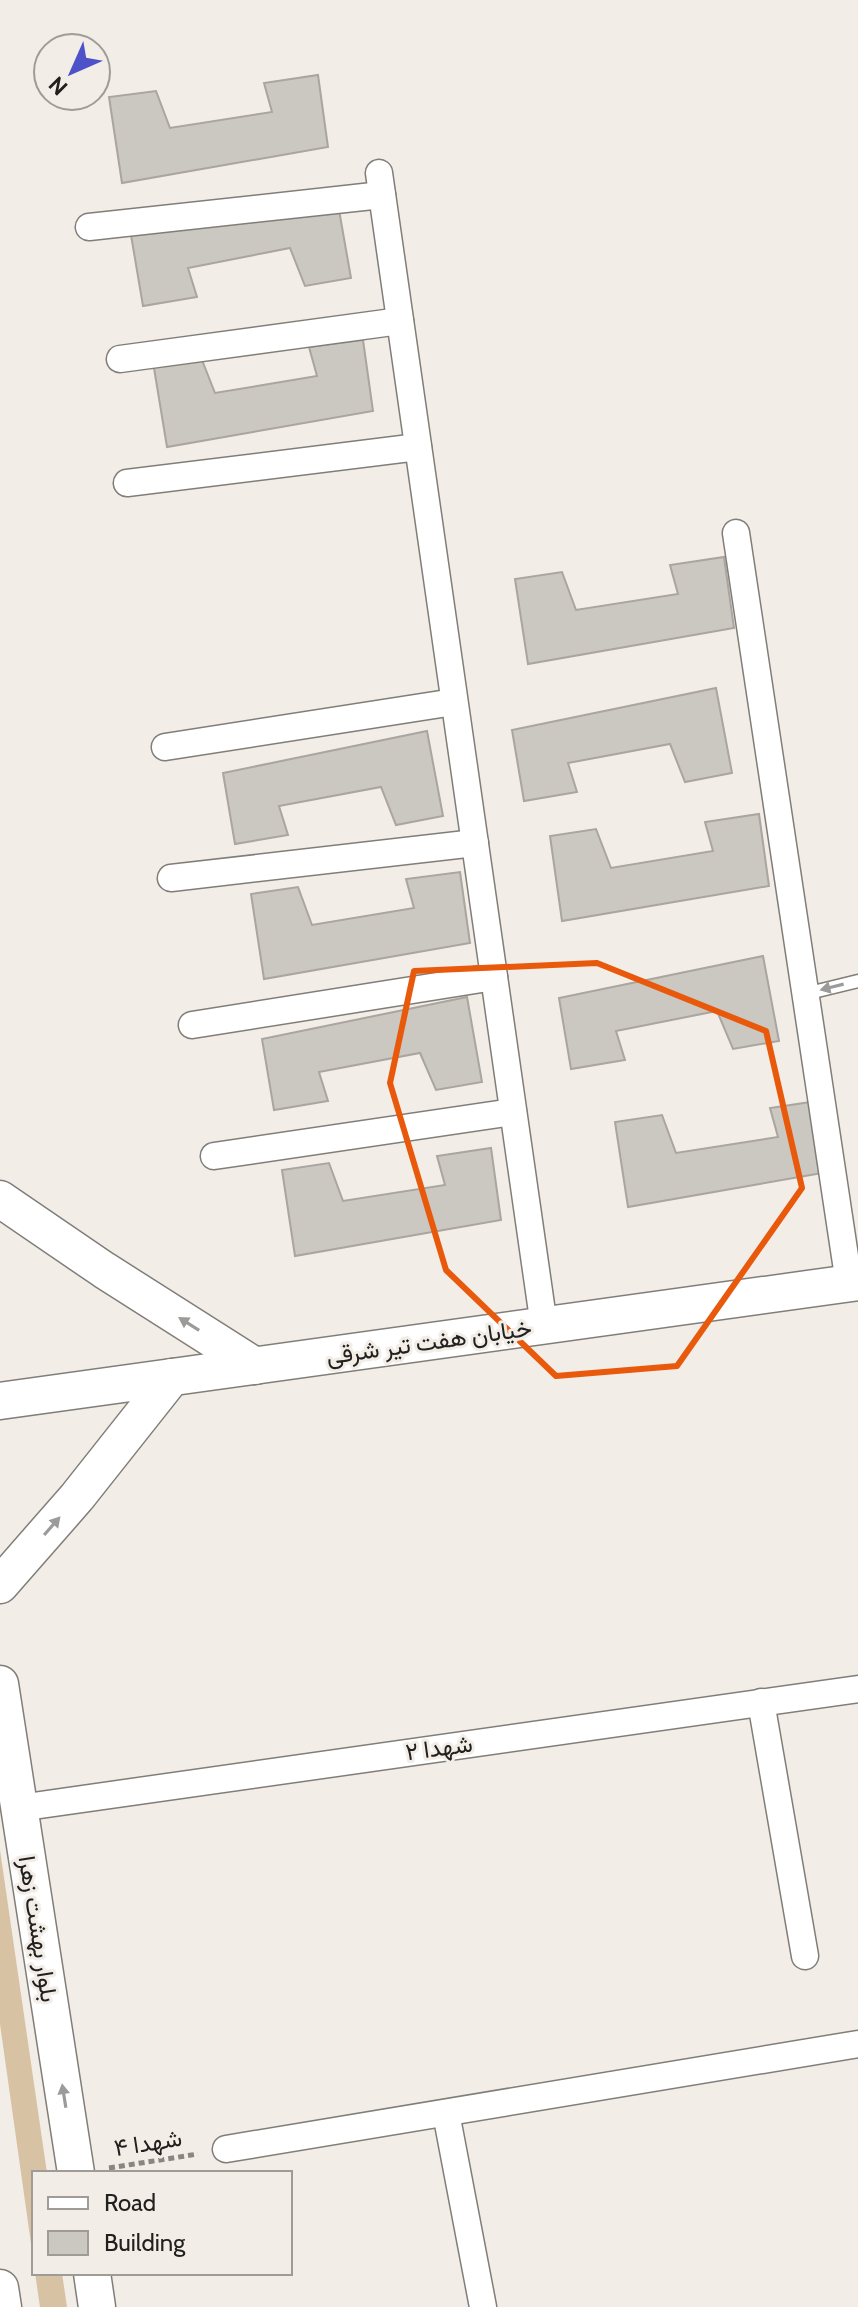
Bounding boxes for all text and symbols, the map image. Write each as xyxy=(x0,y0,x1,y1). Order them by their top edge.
north arrow xyxy=(32,32,112,112)
text: N xyxy=(43,71,73,101)
one-way arrow xyxy=(819,982,844,994)
street label: خیابان هفت تیر شرقی xyxy=(324,1313,534,1371)
one-way arrow xyxy=(178,1318,200,1332)
one-way arrow xyxy=(42,1517,60,1536)
street label: شهدا ۲ xyxy=(404,1728,474,1768)
street label: بلوار بهشت زهرا xyxy=(12,1854,64,2004)
one-way arrow xyxy=(57,2083,70,2108)
street label: شهدا ۴ xyxy=(112,2123,184,2163)
legend xyxy=(32,2171,292,2275)
text: Road xyxy=(104,2188,156,2217)
text: Building xyxy=(104,2228,186,2257)

